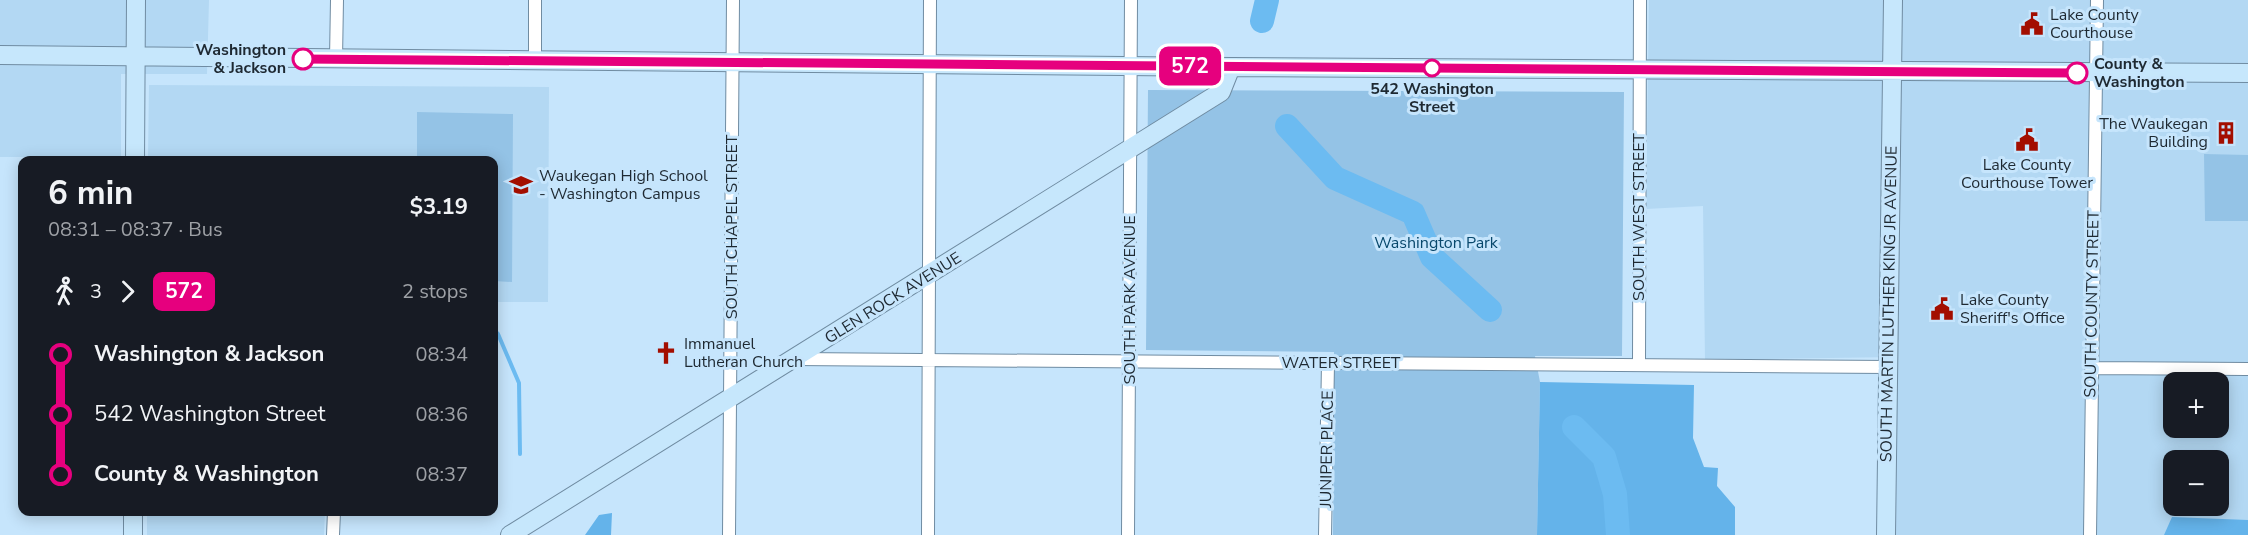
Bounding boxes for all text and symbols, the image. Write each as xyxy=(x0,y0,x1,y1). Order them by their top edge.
place label: Lake County Courthouse xyxy=(2050,4,2139,44)
public building icon: Lake County Courthouse xyxy=(2019,11,2045,37)
place label: Washington & Jackson xyxy=(195,39,286,79)
line badge: 572 xyxy=(1156,46,1224,86)
marker: Washington & Jackson xyxy=(292,48,314,70)
text: 572 xyxy=(1171,52,1209,80)
place label: County & Washington xyxy=(2094,53,2185,93)
marker: 542 Washington Street xyxy=(1423,59,1441,77)
marker: County & Washington xyxy=(2066,62,2088,84)
place label: 542 Washington Street xyxy=(1370,78,1494,118)
place label: The Waukegan Building xyxy=(2099,113,2208,153)
building icon: The Waukegan Building xyxy=(2213,120,2239,146)
public building icon: Lake County Courthouse Tower xyxy=(2014,127,2040,153)
street label: SOUTH WEST STREET xyxy=(1628,133,1650,301)
street label: SOUTH CHAPEL STREET xyxy=(721,134,743,319)
street label: SOUTH MARTIN LUTHER KING JR AVENUE xyxy=(1875,146,1903,462)
place label: Lake County Courthouse Tower xyxy=(1961,154,2093,194)
place label: Waukegan High School - Washington Campus xyxy=(539,165,708,205)
text: 6 min xyxy=(48,171,133,216)
school or university icon: Waukegan High School - Washington Campus xyxy=(508,172,534,198)
text: $3.19 xyxy=(410,192,468,222)
street label: SOUTH COUNTY STREET xyxy=(2079,210,2105,398)
street label: SOUTH PARK AVENUE xyxy=(1119,215,1141,385)
text: 08:31 – 08:37 · Bus xyxy=(48,216,223,243)
park label: Washington Park xyxy=(1374,232,1499,254)
street label: GLEN ROCK AVENUE xyxy=(820,247,966,349)
icon: walk xyxy=(48,275,81,308)
icon: forward xyxy=(111,275,144,308)
text: 572 xyxy=(165,277,203,305)
text: 3 xyxy=(90,278,102,305)
text: 2 stops xyxy=(402,278,468,305)
place label: Lake County Sheriff's Office xyxy=(1960,289,2065,329)
public building icon: Lake County Sheriff's Office xyxy=(1929,296,1955,322)
place label: Immanuel Lutheran Church xyxy=(684,333,803,373)
text: Washington & Jackson xyxy=(94,339,324,369)
church icon: Immanuel Lutheran Church xyxy=(653,340,679,366)
text: 08:34 xyxy=(415,341,468,368)
street label: WATER STREET xyxy=(1282,352,1401,374)
map controls xyxy=(2163,372,2229,516)
button: + xyxy=(2163,372,2229,438)
street label: JUNIPER PLACE xyxy=(1315,390,1339,509)
text: 542 Washington Street xyxy=(94,399,325,429)
text: 08:36 xyxy=(415,401,468,428)
button: − xyxy=(2163,450,2229,516)
text: County & Washington xyxy=(94,459,319,489)
text: 08:37 xyxy=(415,461,468,488)

